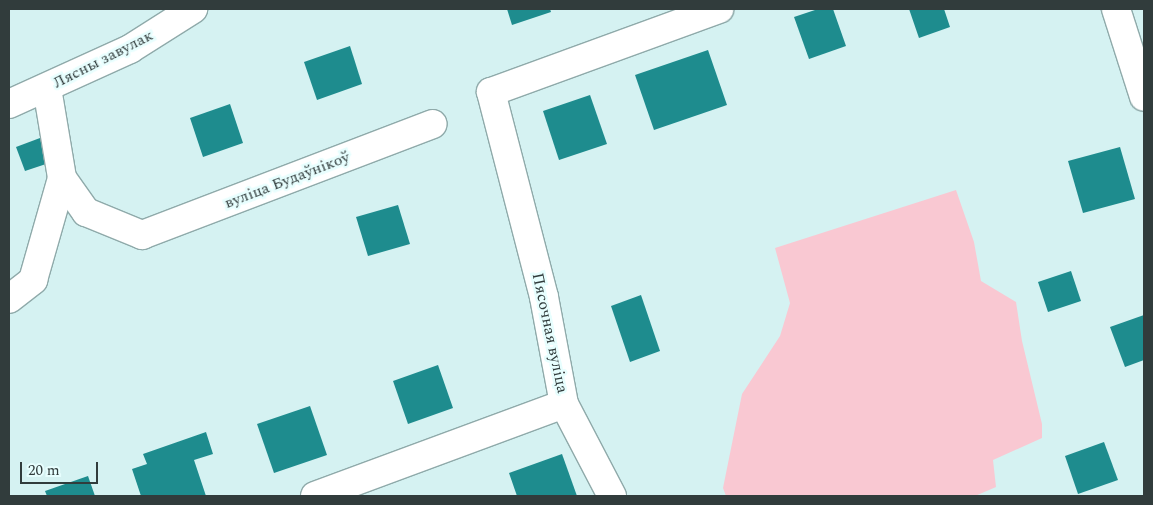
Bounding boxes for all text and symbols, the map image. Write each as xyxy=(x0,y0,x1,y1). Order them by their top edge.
street label: Лясны завулак xyxy=(50,26,156,92)
street label: вуліца Будаўнікоў xyxy=(222,147,352,213)
street label: Пясочная вуліца xyxy=(528,271,572,395)
scale bar xyxy=(22,452,100,484)
text: 20 m xyxy=(28,459,60,482)

